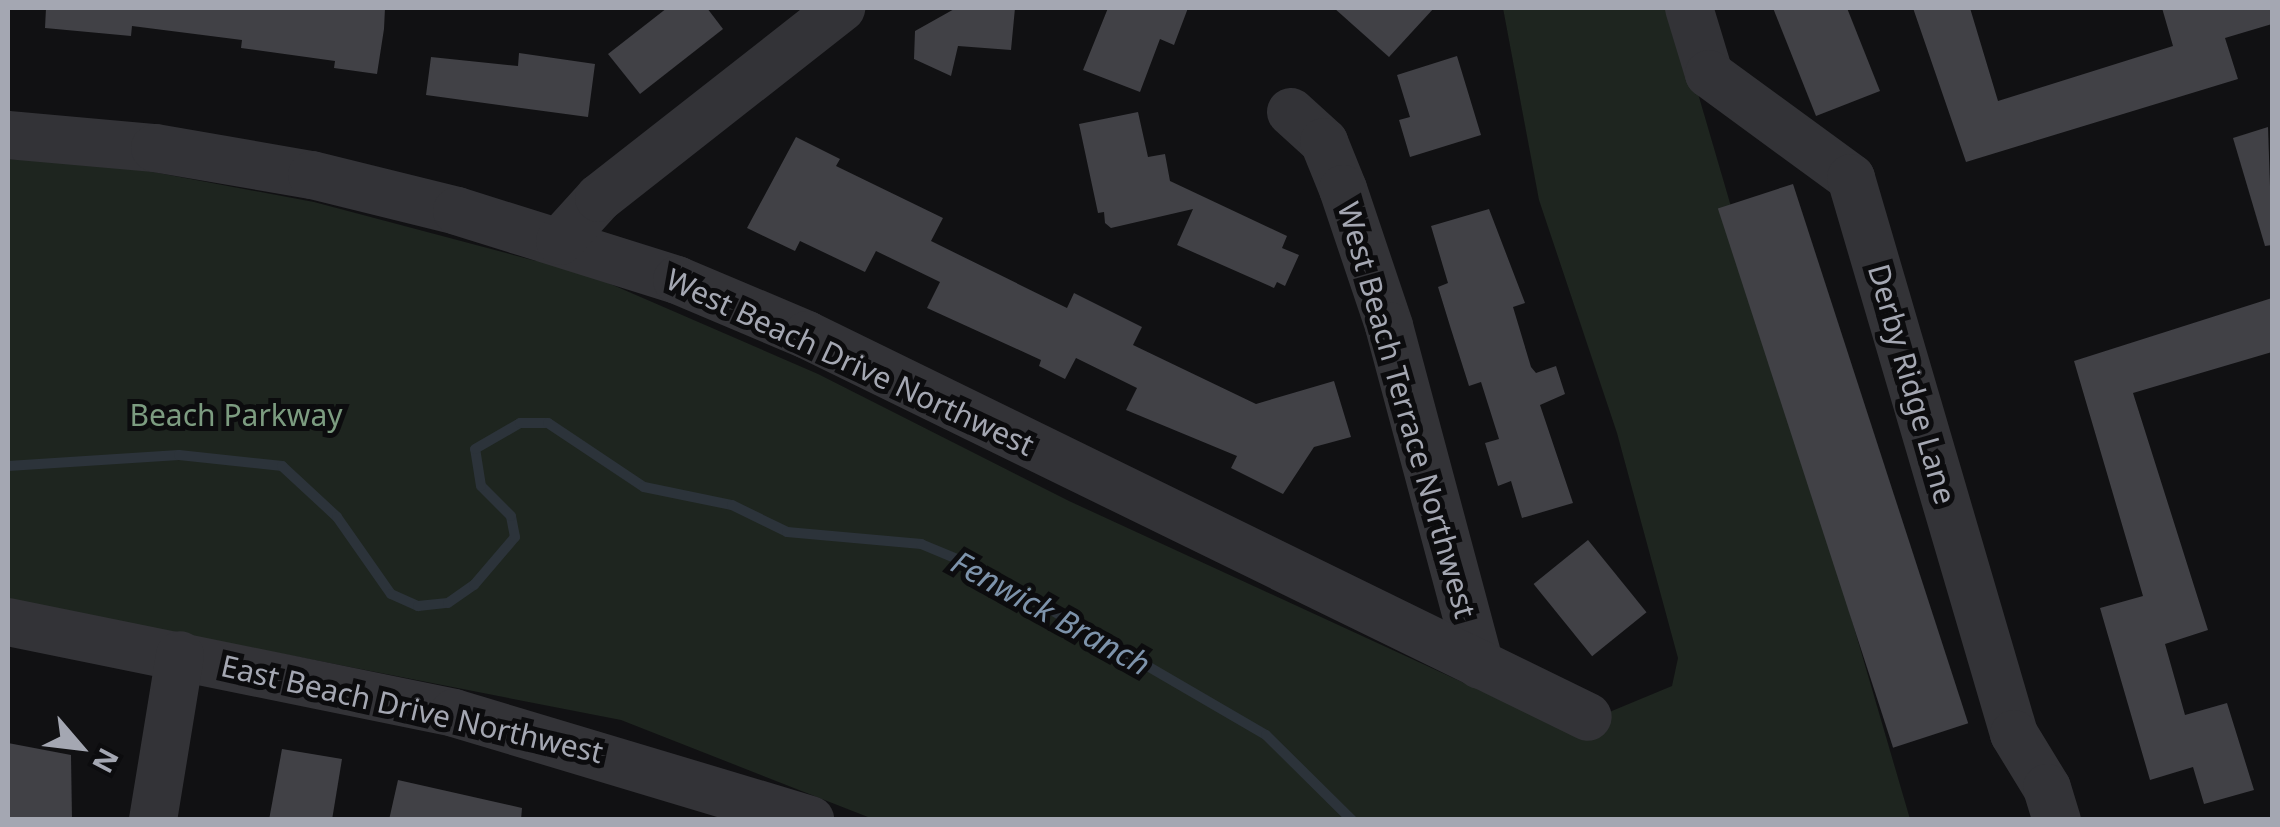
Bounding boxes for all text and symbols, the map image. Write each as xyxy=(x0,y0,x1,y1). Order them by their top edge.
street label: West Beach Terrace Northwest xyxy=(1330,198,1484,622)
street label: Derby Ridge Lane xyxy=(1860,260,1964,508)
street label: West Beach Drive Northwest xyxy=(660,261,1040,463)
park label: Beach Parkway xyxy=(129,397,343,433)
water label: Fenwick Branch xyxy=(945,543,1157,683)
street label: East Beach Drive Northwest xyxy=(218,647,606,771)
north arrow xyxy=(30,697,130,797)
text: N xyxy=(84,742,129,780)

